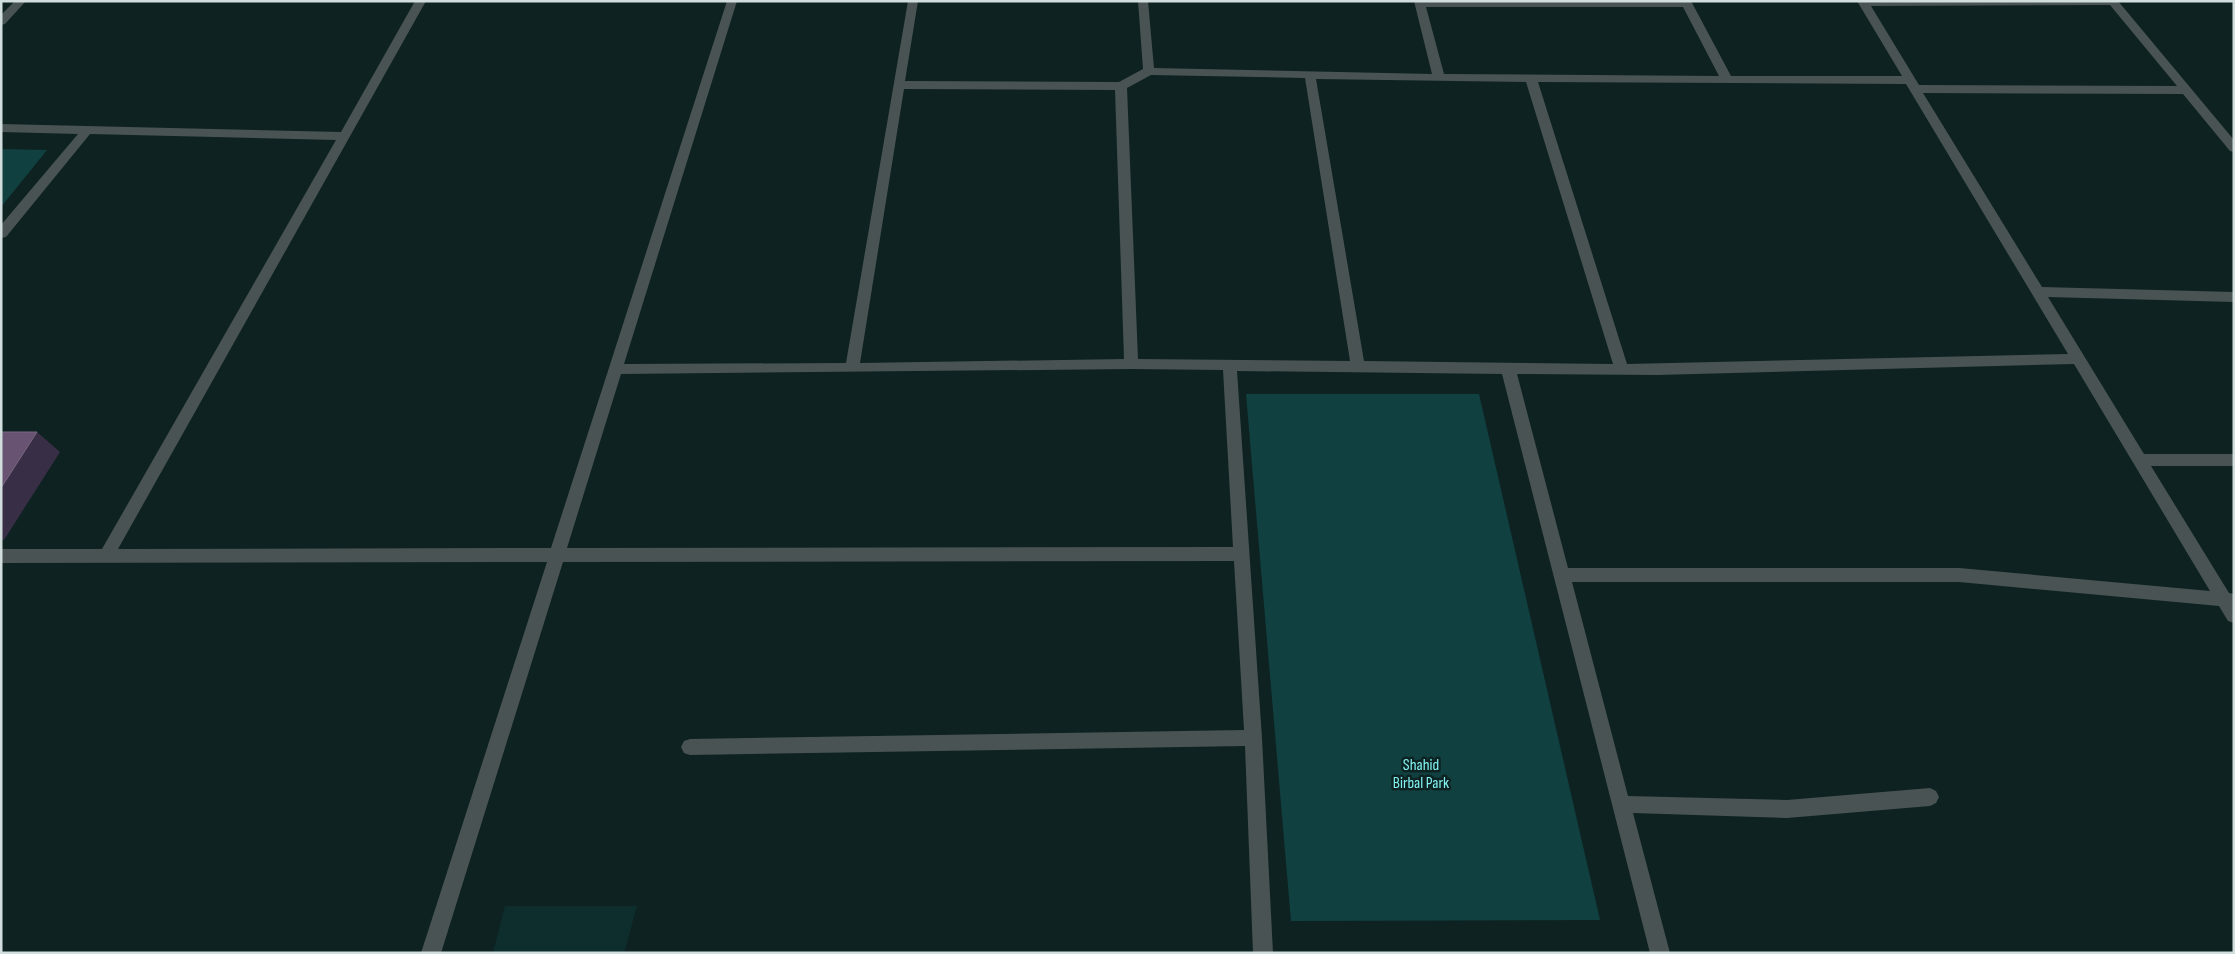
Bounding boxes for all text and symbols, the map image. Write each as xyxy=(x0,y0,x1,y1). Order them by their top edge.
park label: Shahid Birbal Park xyxy=(1393,756,1449,793)

